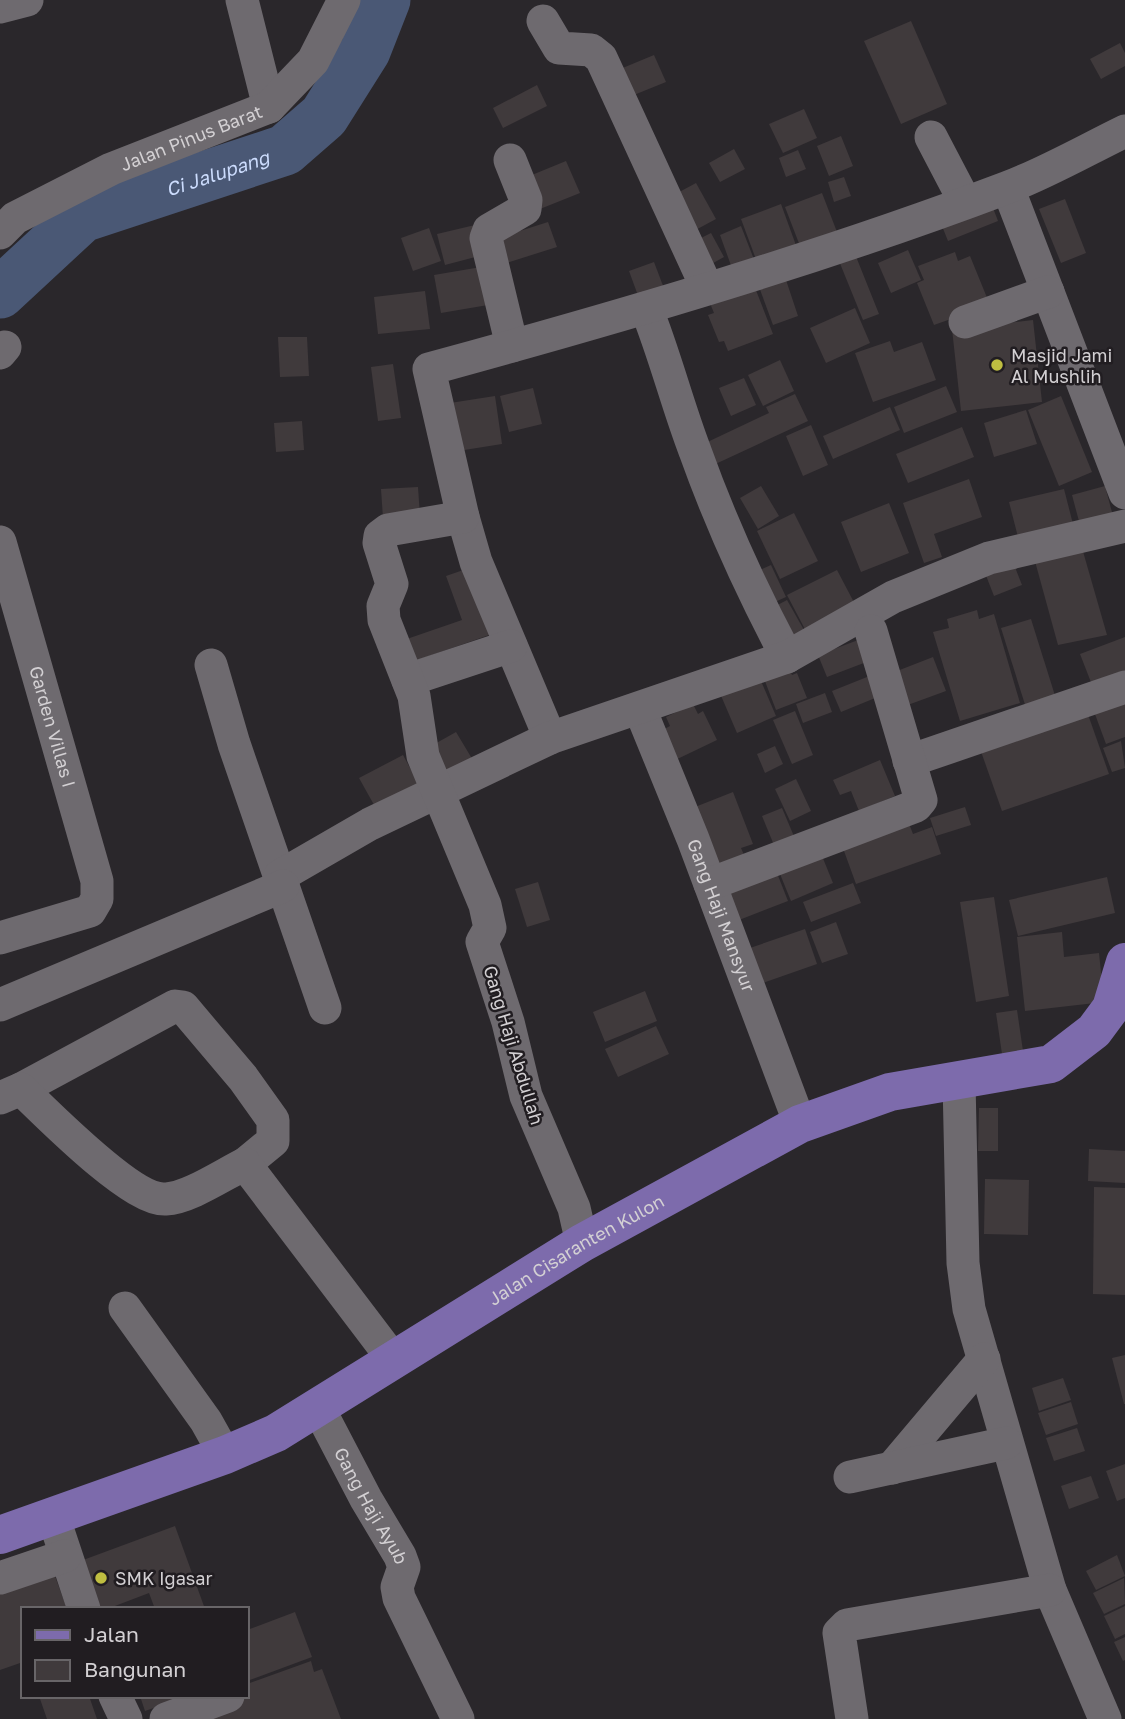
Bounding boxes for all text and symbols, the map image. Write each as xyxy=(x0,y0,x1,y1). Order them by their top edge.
street label: Jalan Pinus Barat xyxy=(117,100,265,175)
water label: Ci Jalupang xyxy=(162,144,273,200)
place label: Masjid Jami Al Mushlih xyxy=(1011,344,1112,387)
marker: Masjid Jami Al Mushlih xyxy=(989,357,1005,373)
street label: Garden Villas I xyxy=(25,663,81,790)
street label: Gang Haji Mansyur xyxy=(683,836,760,995)
street label: Gang Haji Abdullah xyxy=(479,963,549,1127)
street label: Jalan Cisaranten Kulon xyxy=(484,1190,668,1310)
street label: Gang Haji Ayub xyxy=(330,1444,413,1567)
place label: SMK Igasar xyxy=(115,1567,213,1589)
marker: SMK Igasar xyxy=(93,1570,109,1586)
legend xyxy=(21,1607,248,1698)
text: Jalan xyxy=(84,1621,139,1647)
text: Bangunan xyxy=(84,1656,186,1682)

